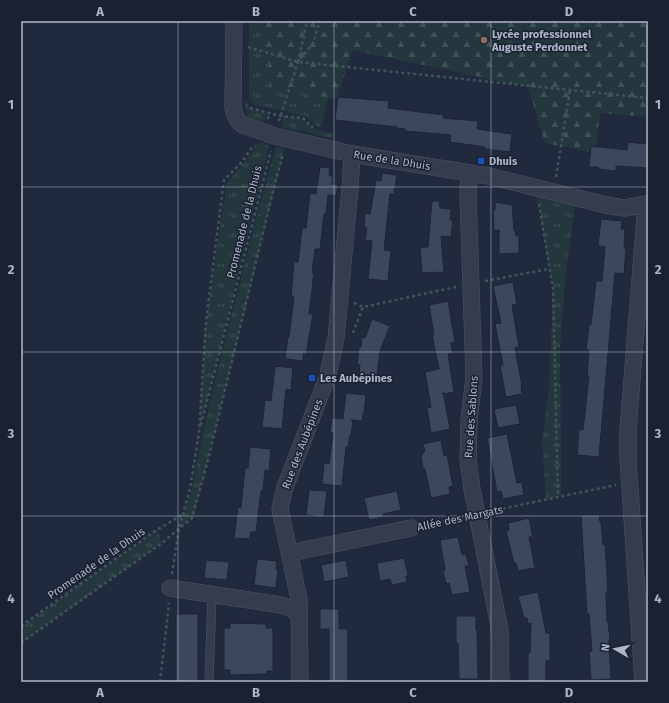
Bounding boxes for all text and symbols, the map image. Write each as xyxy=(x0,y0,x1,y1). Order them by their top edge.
text: A xyxy=(95,4,104,19)
text: B xyxy=(252,4,260,19)
text: C xyxy=(409,4,417,19)
text: D xyxy=(565,4,574,19)
place label: Lycée professionnel Auguste Perdonnet xyxy=(491,28,592,54)
marker: Lycée professionnel Auguste Perdonnet xyxy=(479,35,489,45)
text: 1 xyxy=(8,97,14,112)
text: 1 xyxy=(655,97,661,112)
street label: Rue de la Dhuis xyxy=(353,148,431,173)
place label: Dhuis xyxy=(489,155,518,168)
marker: Dhuis xyxy=(476,156,486,166)
street label: Promenade de la Dhuis xyxy=(224,164,265,280)
text: 2 xyxy=(8,262,15,277)
text: 2 xyxy=(655,262,662,277)
place label: Les Aubépines xyxy=(320,372,393,385)
marker: Les Aubépines xyxy=(307,373,317,383)
street label: Rue des Sablons xyxy=(462,376,481,459)
street label: Rue des Aubépines xyxy=(279,397,326,491)
text: 3 xyxy=(7,426,15,441)
text: 3 xyxy=(654,426,662,441)
street label: Allée des Margats xyxy=(416,503,504,534)
street label: Promenade de la Dhuis xyxy=(45,525,147,602)
text: 4 xyxy=(7,591,15,606)
text: 4 xyxy=(654,591,662,606)
north arrow xyxy=(595,629,635,669)
text: N xyxy=(599,643,613,652)
text: A xyxy=(95,685,104,700)
text: B xyxy=(252,685,260,700)
text: C xyxy=(409,685,417,700)
text: D xyxy=(565,685,574,700)

